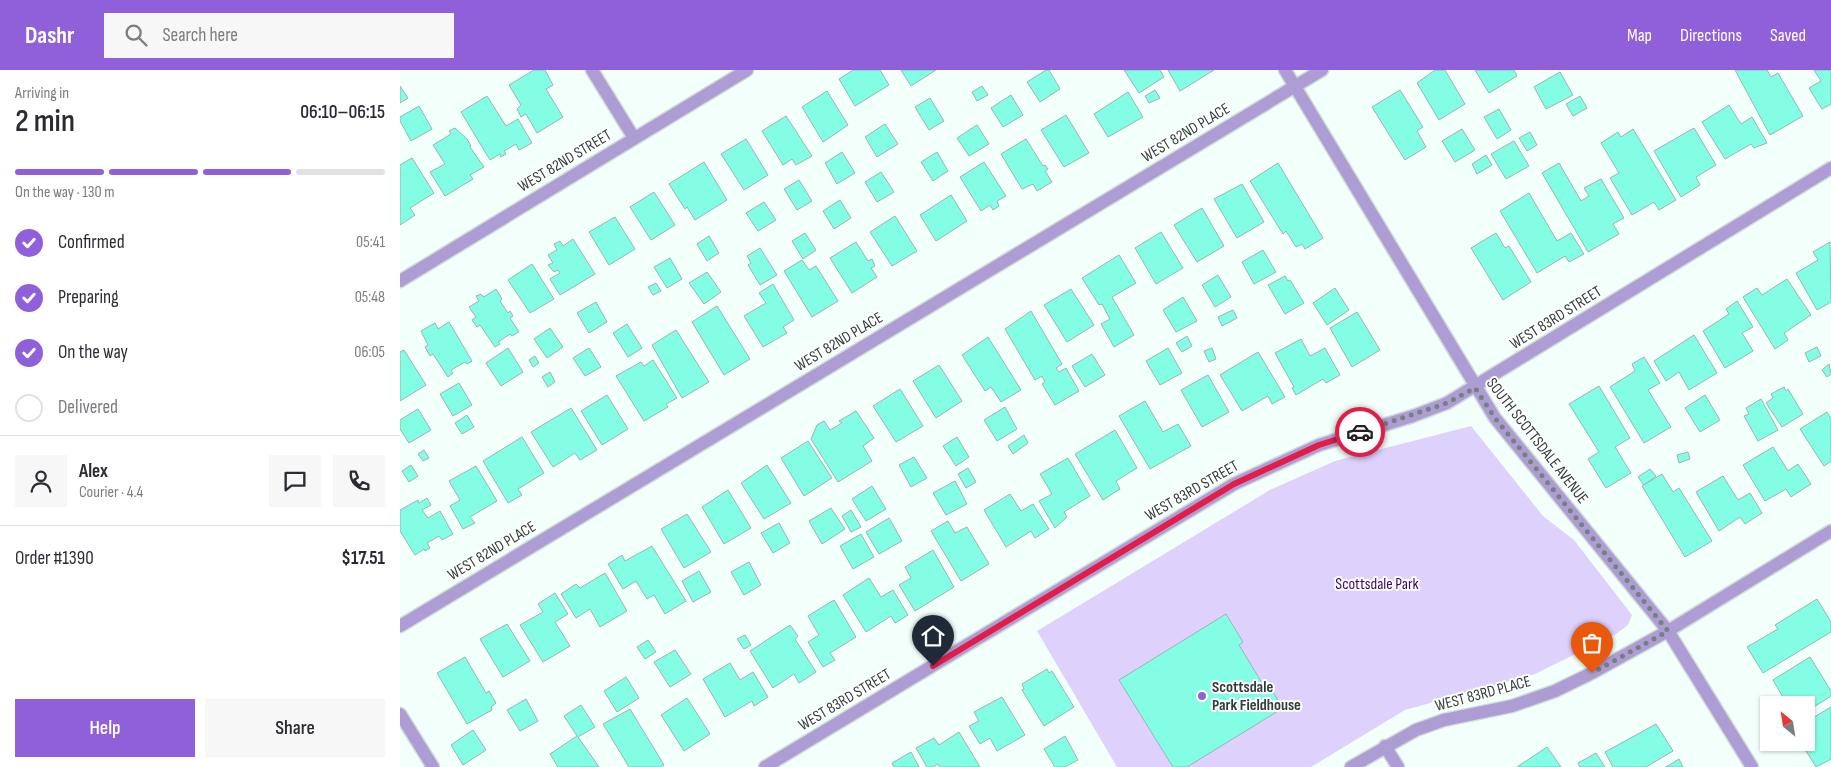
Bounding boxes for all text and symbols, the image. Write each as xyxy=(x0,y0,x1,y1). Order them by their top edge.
search box xyxy=(104,13,454,58)
text: Dashr xyxy=(25,21,74,50)
icon: search xyxy=(122,21,150,49)
text: Search here xyxy=(162,24,238,47)
text: Map xyxy=(1627,25,1652,46)
text: Directions xyxy=(1680,25,1742,46)
text: Saved xyxy=(1770,25,1806,46)
text: Arriving in xyxy=(15,84,69,103)
street label: WEST 82ND PLACE xyxy=(1139,99,1233,167)
text: 06:10–06:15 xyxy=(300,101,385,124)
text: 2 min xyxy=(15,102,75,141)
street label: WEST 82ND STREET xyxy=(515,125,616,196)
text: On the way · 130 m xyxy=(15,183,114,202)
icon: check xyxy=(15,229,43,257)
text: Confirmed xyxy=(58,231,125,254)
text: 05:41 xyxy=(356,233,385,252)
street label: WEST 83RD STREET xyxy=(1507,282,1606,354)
icon: check xyxy=(15,284,43,312)
text: Preparing xyxy=(58,286,119,309)
text: 05:48 xyxy=(355,288,385,307)
street label: WEST 82ND PLACE xyxy=(792,308,886,376)
icon: check xyxy=(15,339,43,367)
text: On the way xyxy=(58,341,128,364)
text: 06:05 xyxy=(354,343,385,362)
street label: SOUTH SCOTTSDALE AVENUE xyxy=(1482,374,1592,508)
text: Delivered xyxy=(58,396,118,419)
courier xyxy=(1335,407,1385,457)
icon: car xyxy=(1346,418,1374,446)
button: person xyxy=(15,455,67,507)
button: chat xyxy=(269,455,321,507)
button: phone xyxy=(333,455,385,507)
street label: WEST 83RD STREET xyxy=(1142,456,1242,525)
text: Alex xyxy=(79,460,108,483)
text: Courier · 4.4 xyxy=(79,483,143,502)
street label: WEST 82ND PLACE xyxy=(445,517,539,585)
text: Order #1390 xyxy=(15,547,94,570)
text: $17.51 xyxy=(341,547,385,570)
park label: Scottsdale Park xyxy=(1335,575,1419,594)
pin xyxy=(912,615,954,666)
icon: home xyxy=(919,622,947,650)
pin xyxy=(1571,622,1613,673)
icon: bag xyxy=(1578,629,1606,657)
street label: WEST 83RD STREET xyxy=(795,665,895,735)
street label: WEST 83RD PLACE xyxy=(1433,672,1533,716)
place label: Scottsdale Park Fieldhouse xyxy=(1212,678,1301,715)
marker: Scottsdale Park Fieldhouse xyxy=(1196,690,1208,702)
north arrow xyxy=(1760,696,1815,751)
map controls xyxy=(1760,696,1815,751)
button: Help xyxy=(15,699,195,757)
button: Share xyxy=(205,699,385,757)

